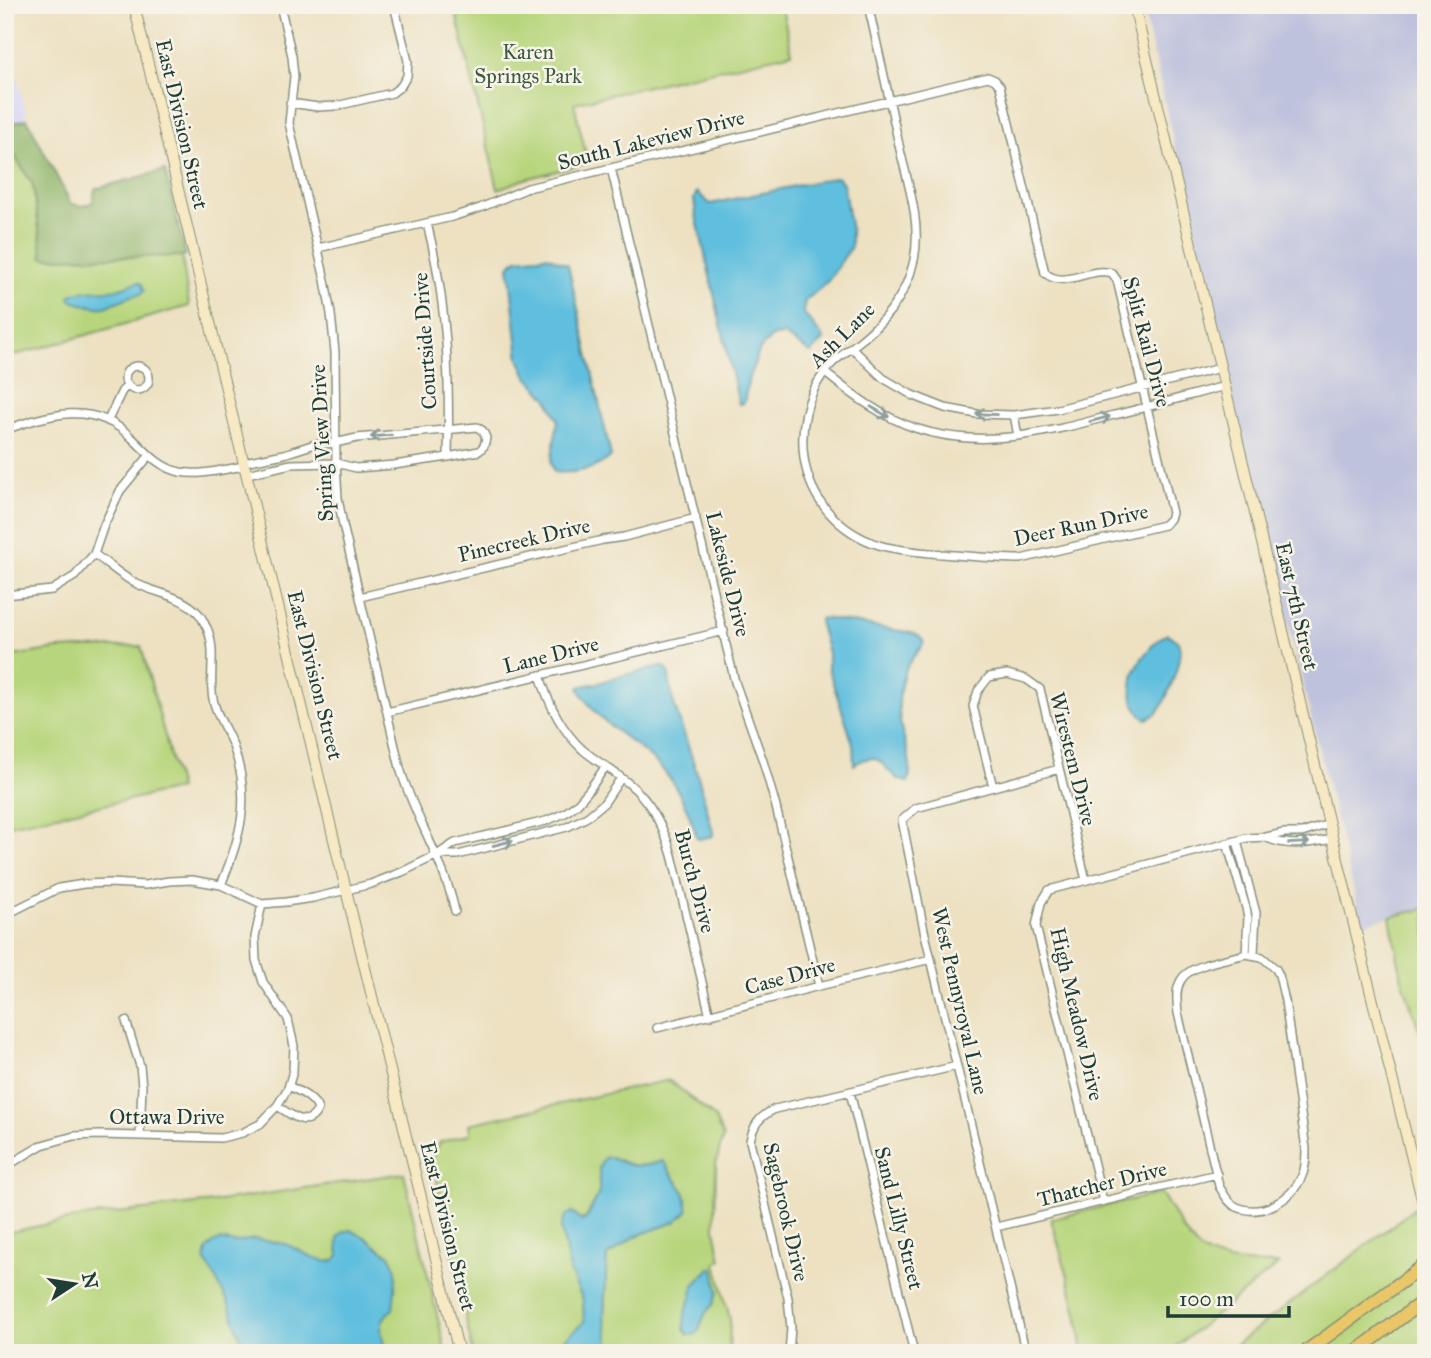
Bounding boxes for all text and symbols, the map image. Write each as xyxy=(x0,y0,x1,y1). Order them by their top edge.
street label: East Division Street xyxy=(150,36,214,212)
park label: Karen Springs Park xyxy=(474,39,582,89)
street label: South Lakeview Drive xyxy=(555,104,747,176)
street label: Courtside Drive xyxy=(407,271,443,410)
street label: Split Rail Drive xyxy=(1117,274,1177,410)
street label: Ash Lane xyxy=(803,296,881,374)
street label: Spring View Drive xyxy=(305,363,339,522)
one-way arrow xyxy=(869,405,889,419)
one-way arrow xyxy=(975,407,998,420)
one-way arrow xyxy=(1088,412,1111,425)
one-way arrow xyxy=(370,430,393,443)
street label: Deer Run Drive xyxy=(1011,498,1151,552)
street label: Lakeside Drive xyxy=(700,509,756,640)
street label: Pinecreek Drive xyxy=(455,512,593,568)
street label: East 7th Street xyxy=(1270,539,1324,673)
street label: East Division Street xyxy=(281,588,349,763)
street label: Lane Drive xyxy=(501,631,602,679)
street label: Wirestem Drive xyxy=(1044,690,1102,829)
street label: Burch Drive xyxy=(669,826,721,936)
one-way arrow xyxy=(492,836,514,849)
one-way arrow xyxy=(1287,836,1310,849)
street label: West Pennyroyal Lane xyxy=(926,905,994,1097)
street label: High Meadow Drive xyxy=(1044,925,1110,1103)
street label: Case Drive xyxy=(742,951,838,1001)
street label: Ottawa Drive xyxy=(109,1104,225,1130)
street label: East Division Street xyxy=(414,1139,482,1314)
street label: Sagebrook Drive xyxy=(757,1140,815,1284)
street label: Sand Lilly Street xyxy=(869,1144,929,1293)
street label: Thatcher Drive xyxy=(1035,1155,1170,1213)
north arrow xyxy=(38,1250,108,1320)
text: N xyxy=(77,1270,103,1291)
scale bar xyxy=(1168,1274,1289,1318)
text: 100 m xyxy=(1179,1286,1234,1312)

